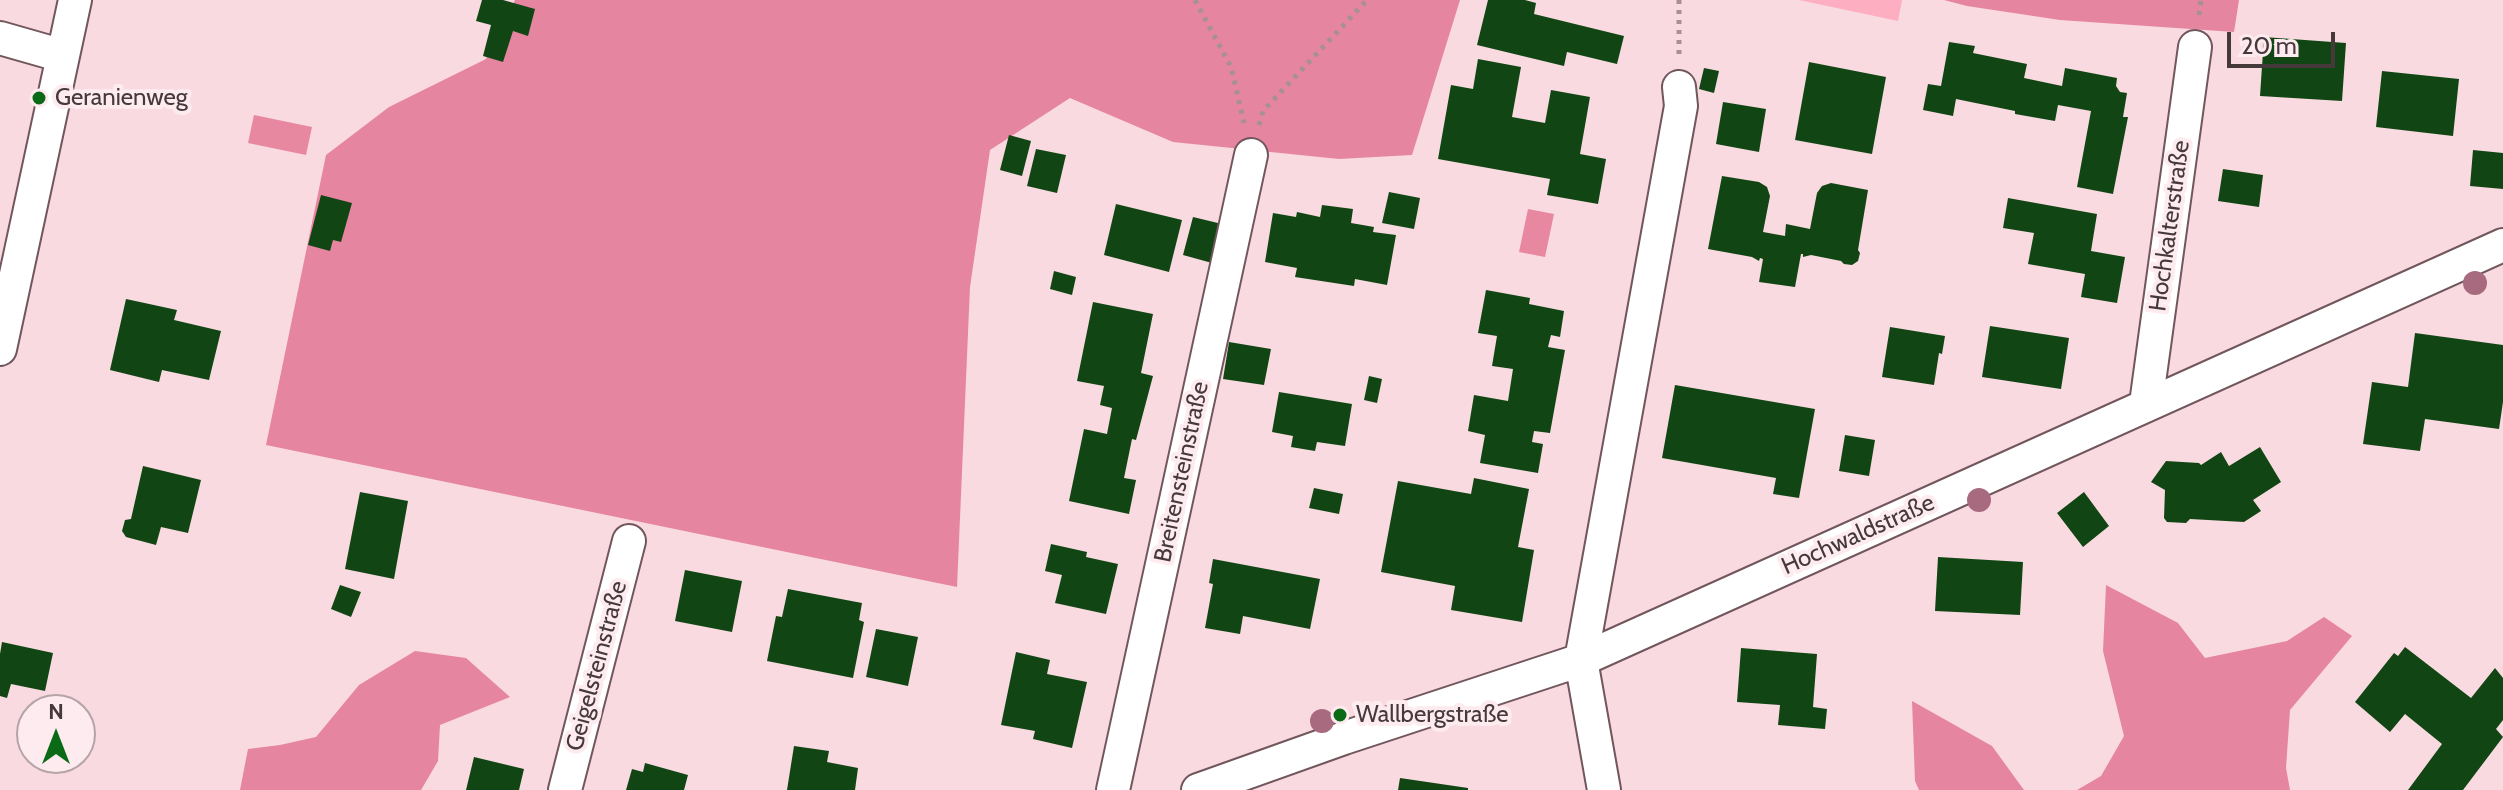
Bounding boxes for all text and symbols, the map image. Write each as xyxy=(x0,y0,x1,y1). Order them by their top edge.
scale bar xyxy=(2231,16,2339,66)
text: 20 m xyxy=(2241,31,2297,60)
place label: Geranienweg xyxy=(55,84,188,112)
marker: Geranienweg xyxy=(30,89,48,107)
street label: Hochkalterstraße xyxy=(2144,139,2196,313)
street label: Breitensteinstraße xyxy=(1149,379,1215,565)
street label: Hochwaldstraße xyxy=(1777,488,1939,582)
street label: Geigelsteinstraße xyxy=(560,578,634,754)
north arrow xyxy=(16,694,96,774)
text: N xyxy=(48,698,64,725)
place label: Wallbergstraße xyxy=(1356,701,1509,729)
marker: Wallbergstraße xyxy=(1331,706,1349,724)

